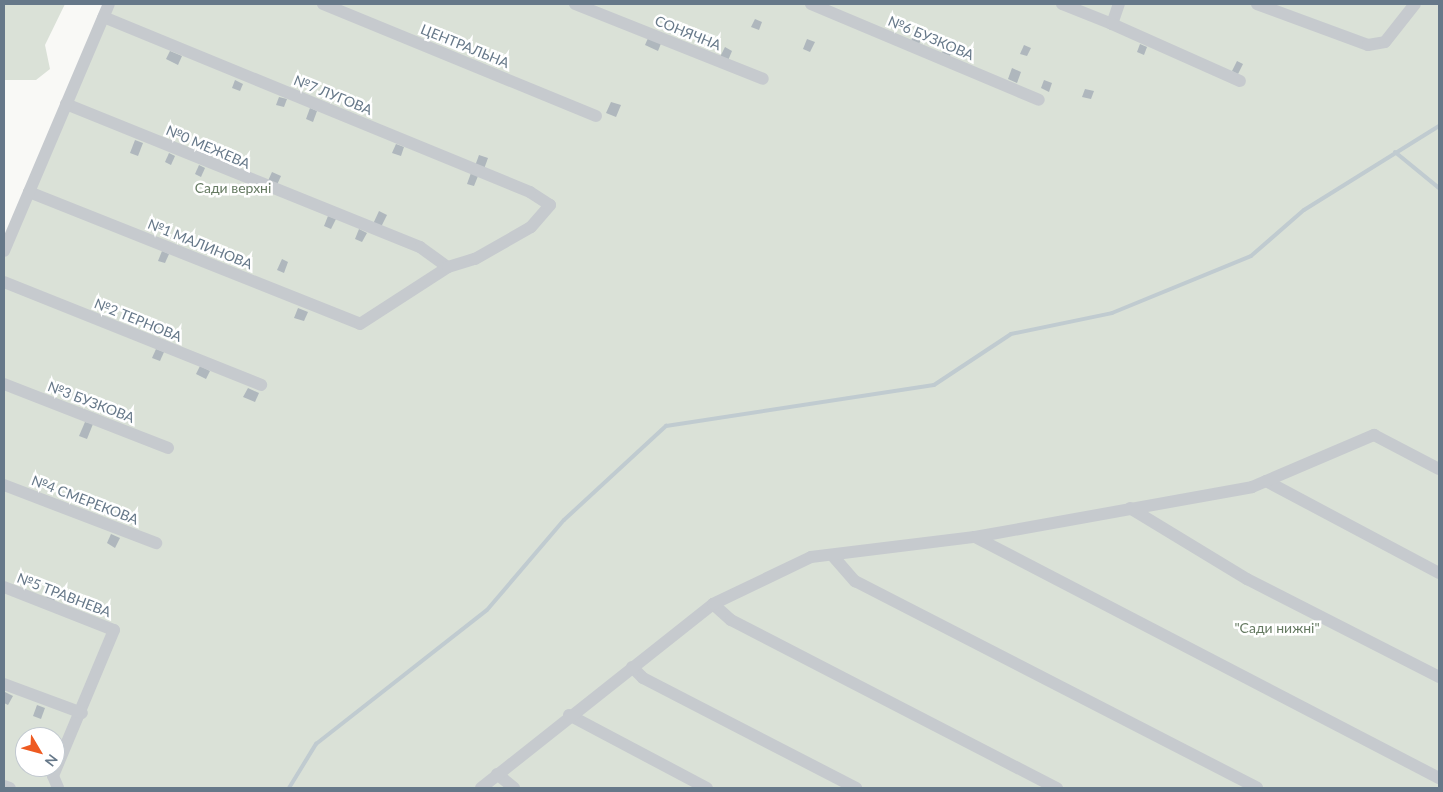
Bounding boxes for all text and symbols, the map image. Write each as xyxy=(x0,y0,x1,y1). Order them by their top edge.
street label: СОНЯЧНА xyxy=(653,12,723,54)
street label: №6 БУЗКОВА xyxy=(885,12,977,64)
street label: ЦЕНТРАЛЬНА xyxy=(418,21,512,71)
street label: №7 ЛУГОВА xyxy=(291,72,375,118)
street label: №0 МЕЖЕВА xyxy=(163,122,253,172)
park label: Сади верхні xyxy=(195,180,271,196)
street label: №1 МАЛИНОВА xyxy=(145,215,255,273)
street label: №2 ТЕРНОВА xyxy=(92,295,184,345)
street label: №3 БУЗКОВА xyxy=(45,378,137,426)
street label: №4 СМЕРЕКОВА xyxy=(29,472,141,528)
street label: №5 ТРАВНЕВА xyxy=(15,569,113,621)
park label: "Сади нижні" xyxy=(1234,620,1320,636)
north arrow xyxy=(15,727,65,777)
text: N xyxy=(42,751,62,770)

